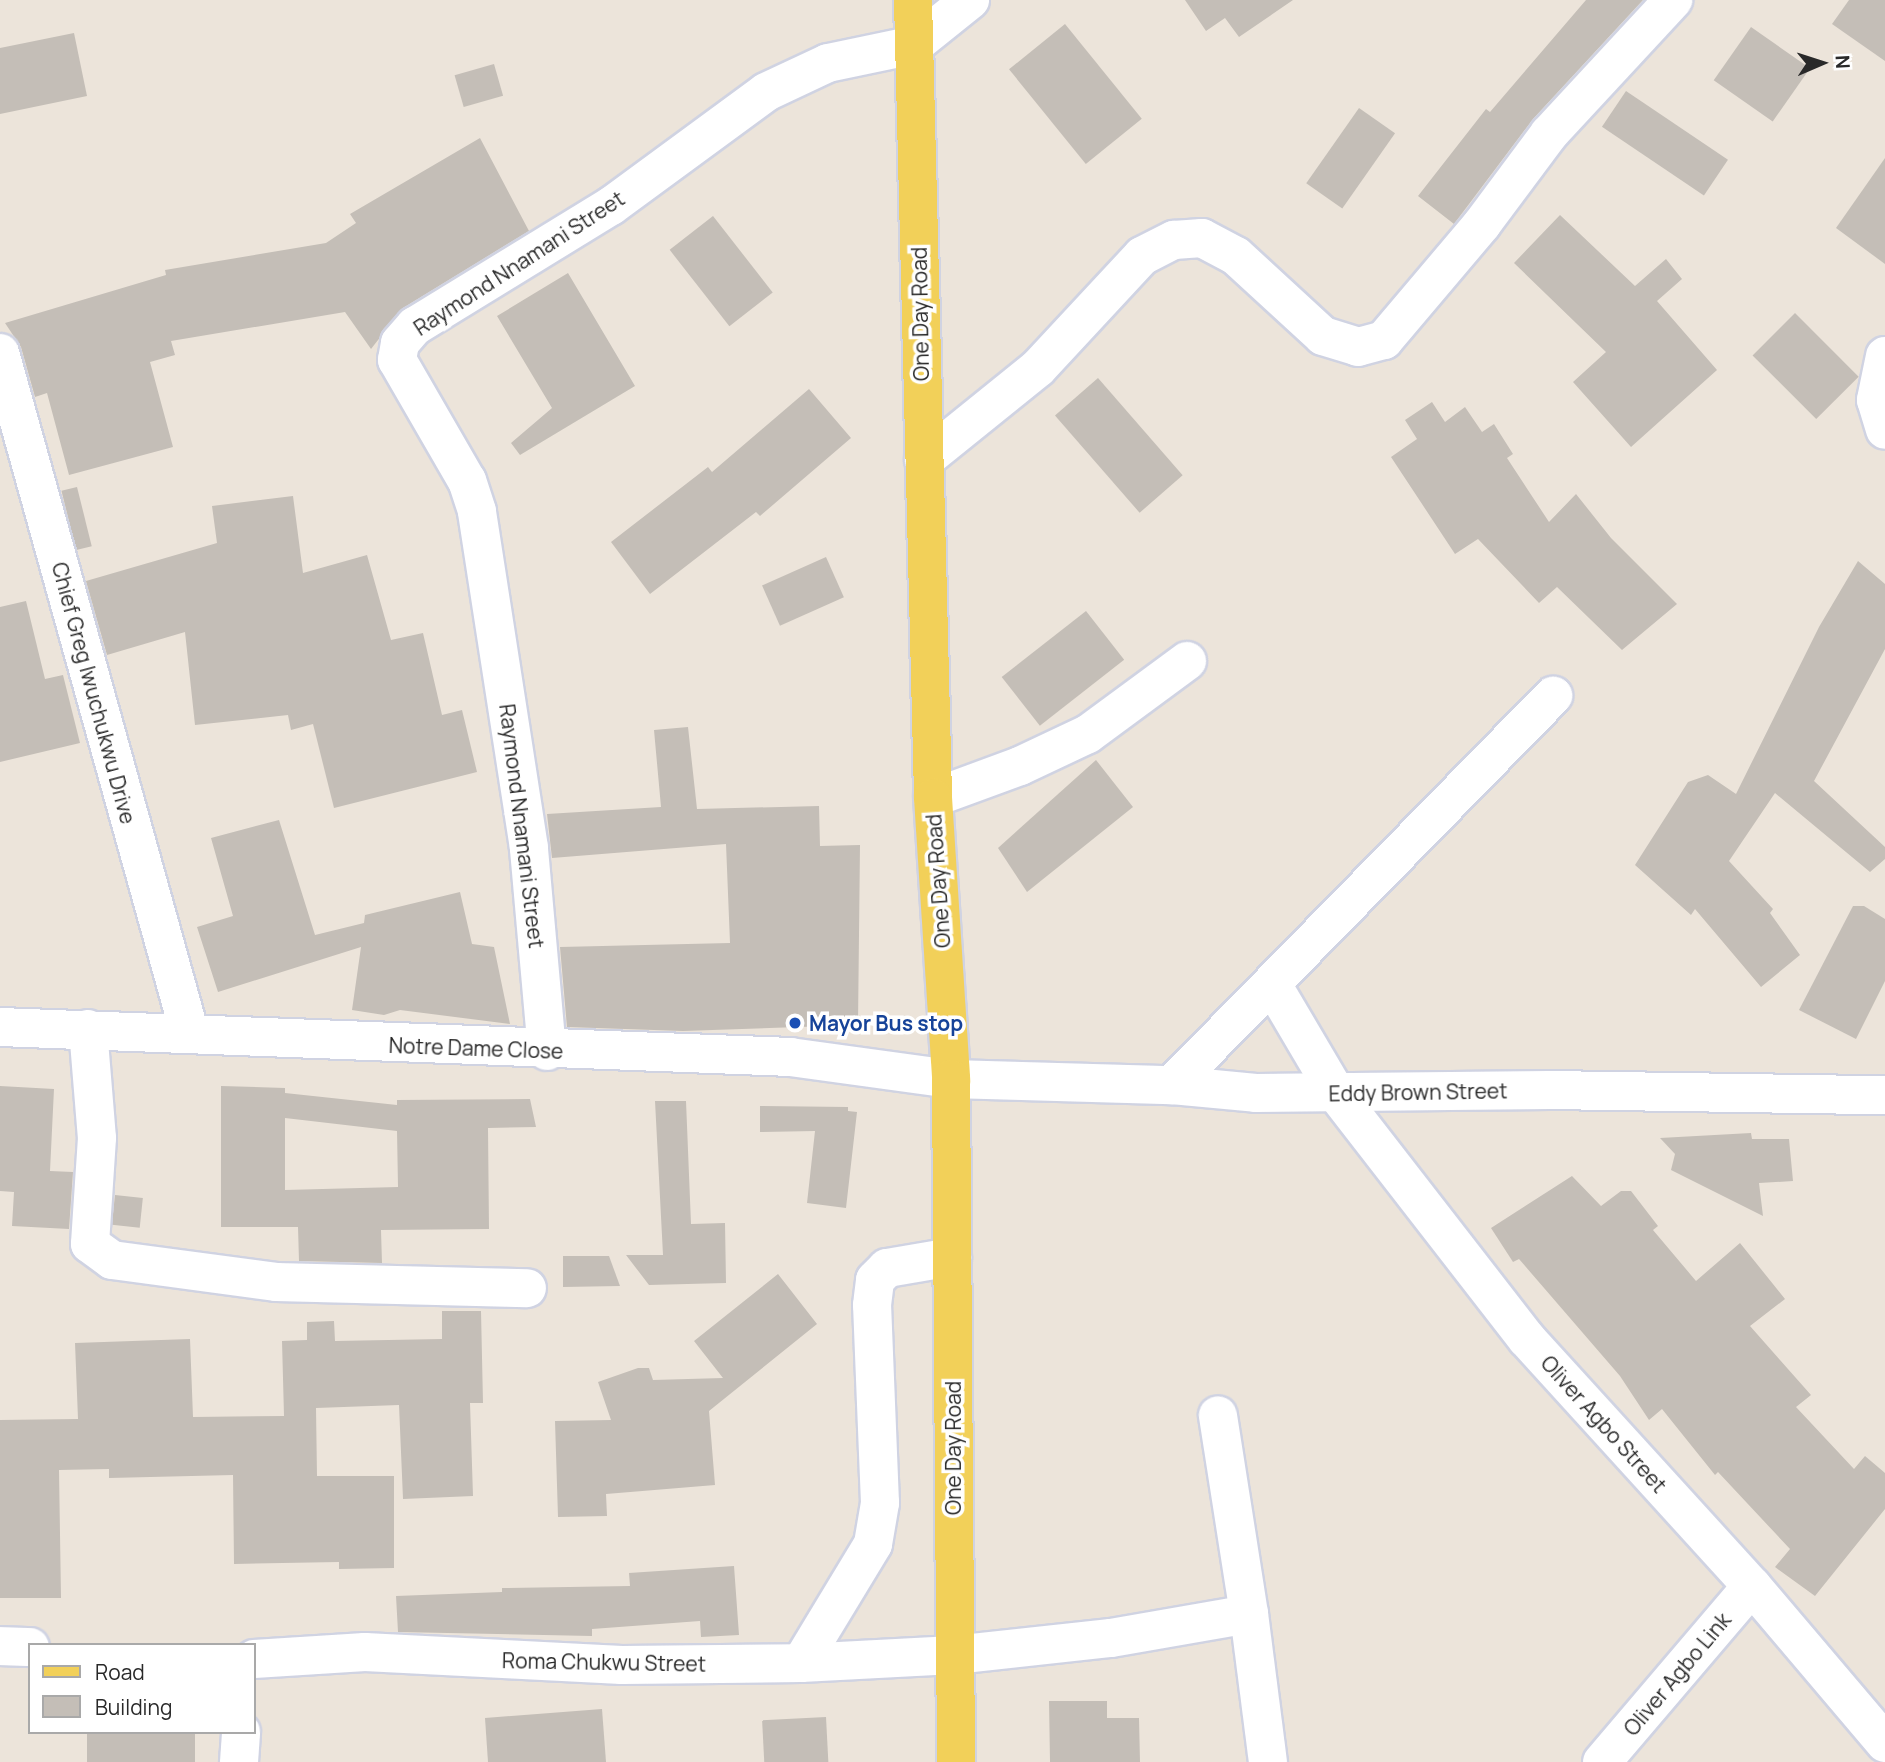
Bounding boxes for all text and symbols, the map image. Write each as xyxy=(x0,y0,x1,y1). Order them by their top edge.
north arrow xyxy=(1787,28,1857,98)
text: N xyxy=(1830,54,1856,69)
street label: Raymond Nnamani Street xyxy=(409,185,629,341)
street label: One Day Road xyxy=(906,247,934,381)
street label: Chief Greg Iwuchukwu Drive xyxy=(47,559,141,827)
street label: Raymond Nnamani Street xyxy=(495,702,549,950)
street label: One Day Road xyxy=(921,813,955,949)
place label: Mayor Bus stop xyxy=(809,1010,963,1036)
marker: Mayor Bus stop xyxy=(787,1015,803,1031)
street label: Notre Dame Close xyxy=(388,1032,564,1064)
street label: Eddy Brown Street xyxy=(1328,1078,1508,1106)
street label: Oliver Agbo Street xyxy=(1536,1350,1672,1498)
street label: One Day Road xyxy=(940,1381,966,1515)
street label: Oliver Agbo Link xyxy=(1618,1607,1736,1741)
legend xyxy=(28,1643,256,1734)
street label: Roma Chukwu Street xyxy=(502,1648,706,1676)
text: Road xyxy=(95,1658,145,1686)
text: Building xyxy=(95,1693,172,1721)

